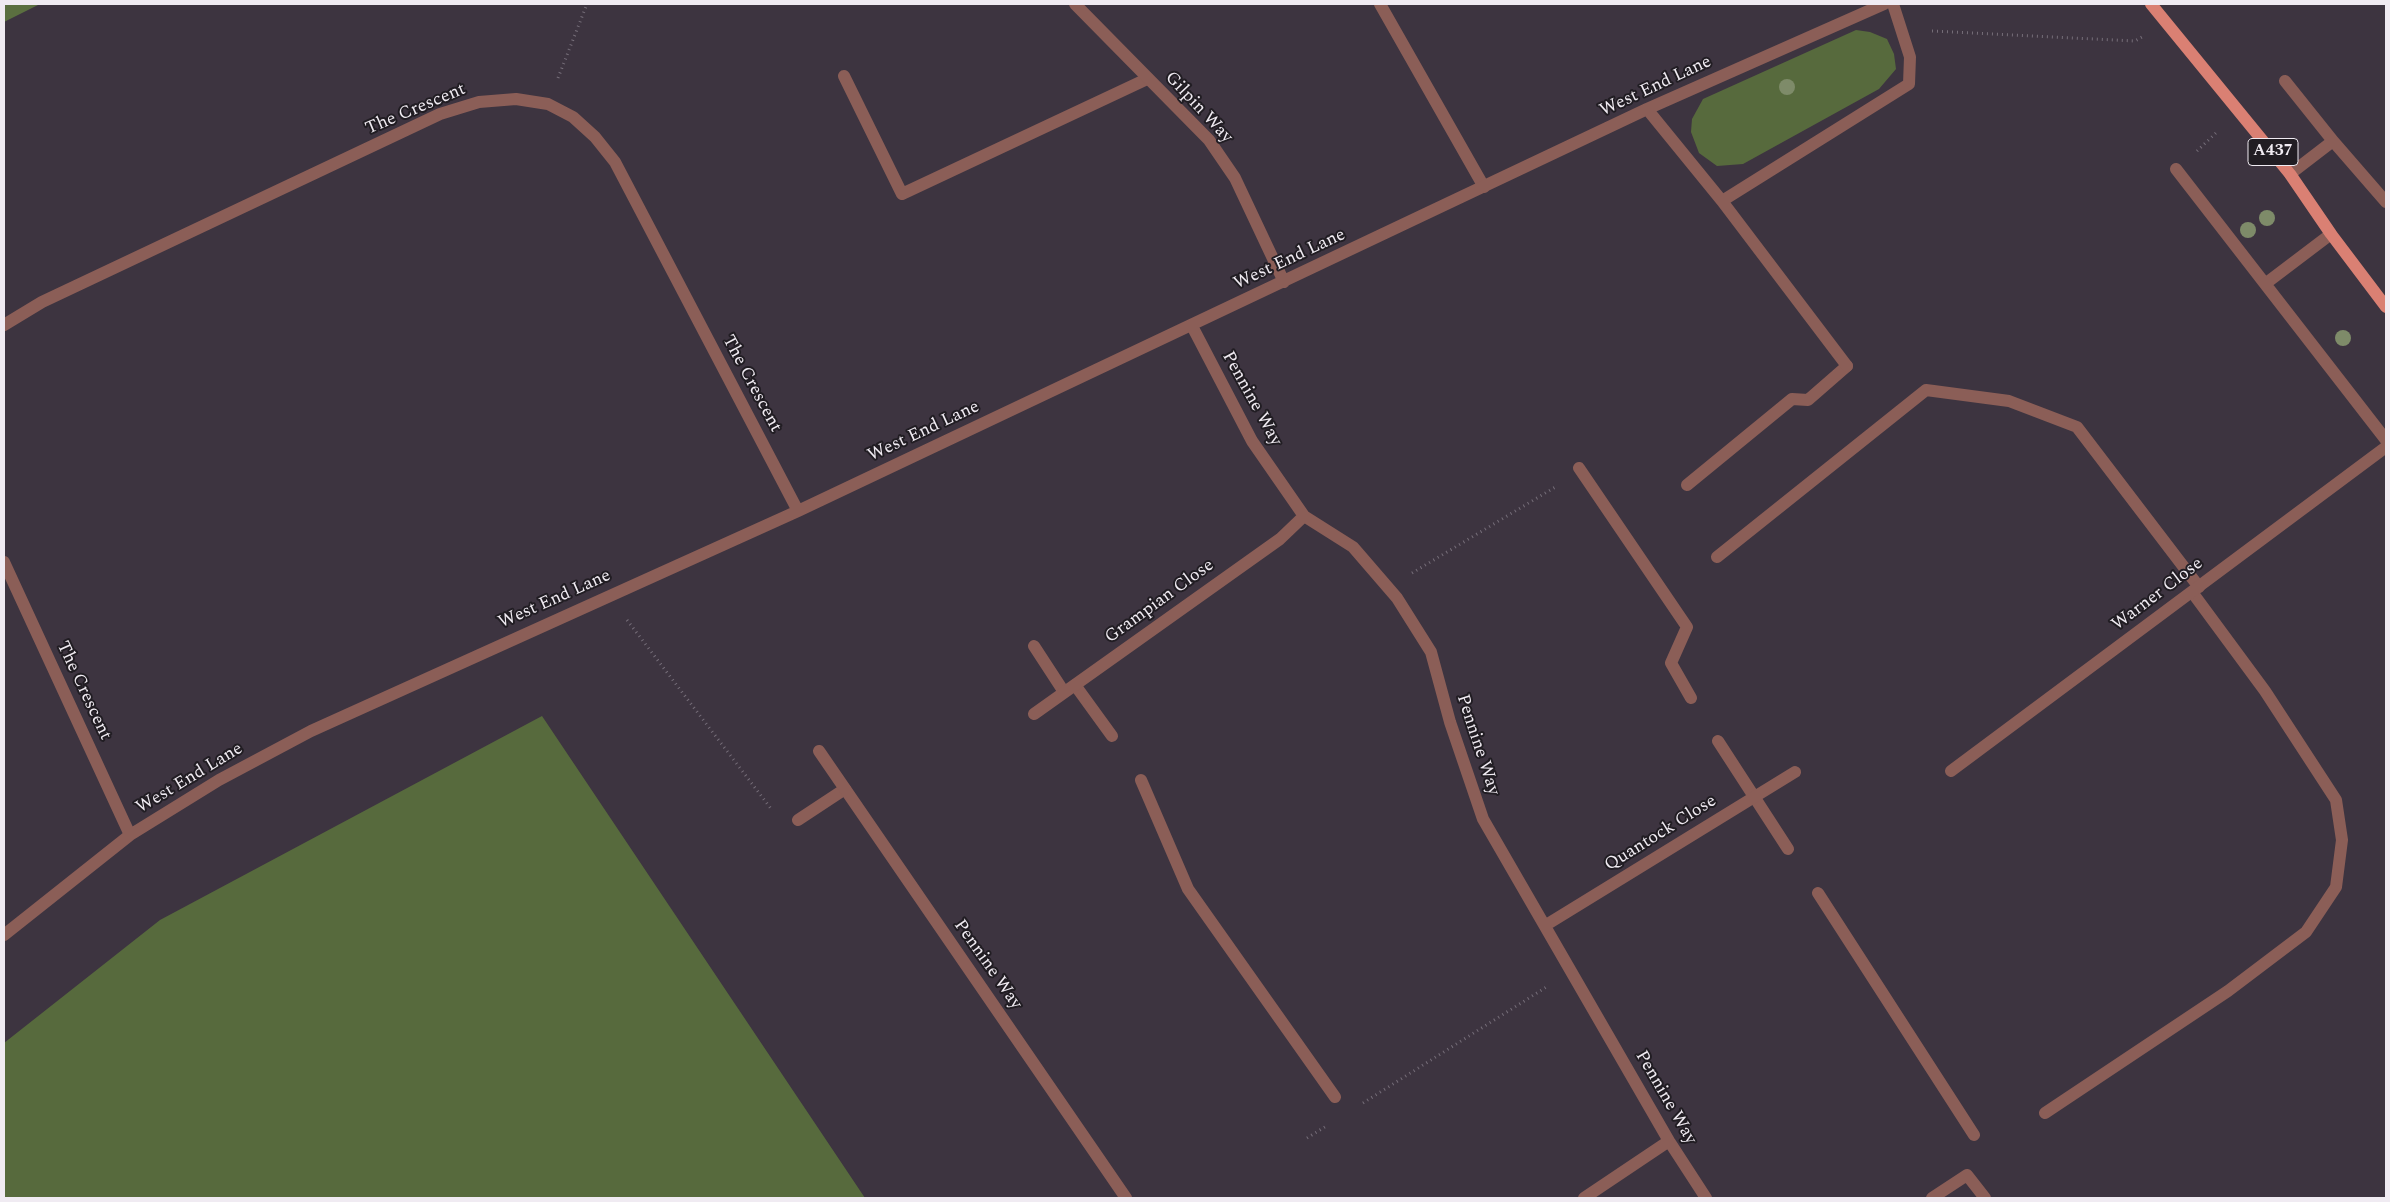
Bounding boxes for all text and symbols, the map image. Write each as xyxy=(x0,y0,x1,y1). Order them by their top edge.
street label: West End Lane xyxy=(1597,52,1715,122)
street label: Gilpin Way xyxy=(1159,68,1237,148)
street label: The Crescent xyxy=(363,79,469,141)
road number: A437 xyxy=(2248,138,2298,166)
street label: West End Lane xyxy=(1231,225,1349,295)
street label: The Crescent xyxy=(716,332,786,436)
street label: Pennine Way xyxy=(1216,348,1286,450)
street label: West End Lane xyxy=(865,397,983,467)
street label: Warner Close xyxy=(2108,554,2208,636)
street label: Grampian Close xyxy=(1101,555,1219,649)
street label: West End Lane xyxy=(496,566,614,634)
street label: The Crescent xyxy=(51,638,115,744)
street label: Pennine Way xyxy=(1451,692,1503,798)
street label: West End Lane xyxy=(133,739,247,819)
street label: Quantock Close xyxy=(1601,791,1721,877)
street label: Pennine Way xyxy=(948,916,1026,1014)
street label: Pennine Way xyxy=(1629,1047,1701,1149)

